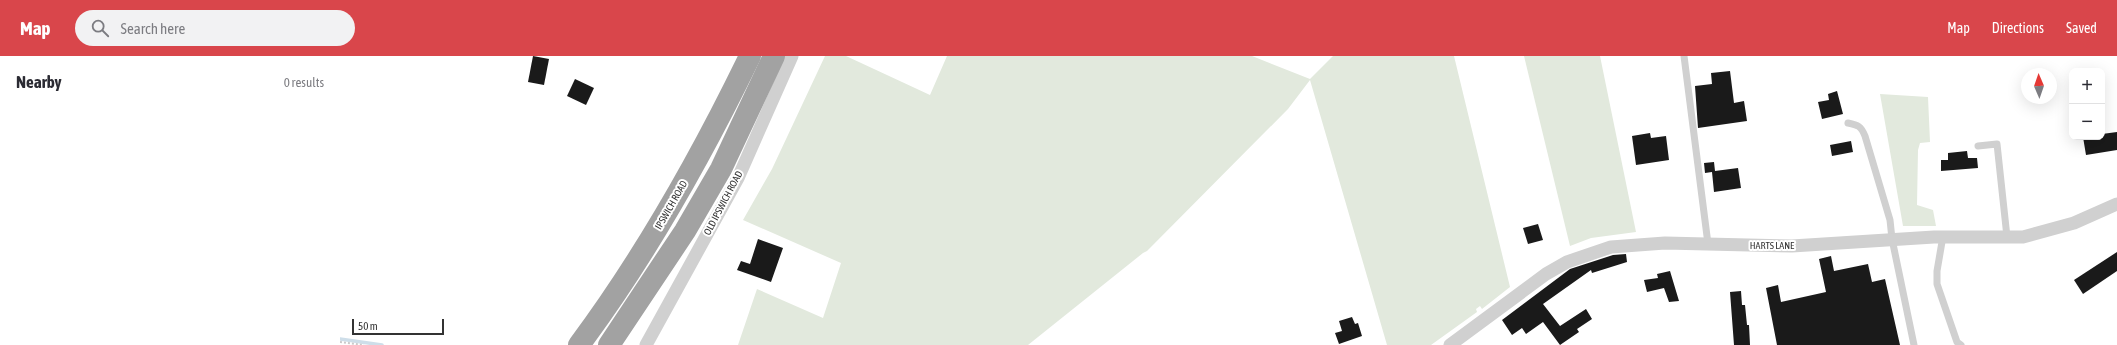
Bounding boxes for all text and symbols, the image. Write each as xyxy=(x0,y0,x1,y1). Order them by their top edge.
search box xyxy=(75,10,355,46)
text: Map xyxy=(20,17,51,39)
icon: search xyxy=(89,17,111,39)
text: Search here xyxy=(121,20,185,37)
text: Map xyxy=(1947,20,1970,36)
text: Directions xyxy=(1992,20,2044,36)
text: Saved xyxy=(2066,20,2097,36)
north arrow xyxy=(2021,68,2057,104)
map controls xyxy=(2069,68,2105,140)
button: + xyxy=(2069,68,2105,104)
text: Nearby xyxy=(16,72,62,92)
text: 0 results xyxy=(284,75,324,90)
button: − xyxy=(2069,104,2105,140)
street label: OLD IPSWICH ROAD xyxy=(701,169,745,237)
street label: IPSWICH ROAD xyxy=(653,178,690,231)
street label: HARTS LANE xyxy=(1750,240,1795,251)
scale bar xyxy=(352,317,444,336)
text: 50 m xyxy=(358,320,378,332)

